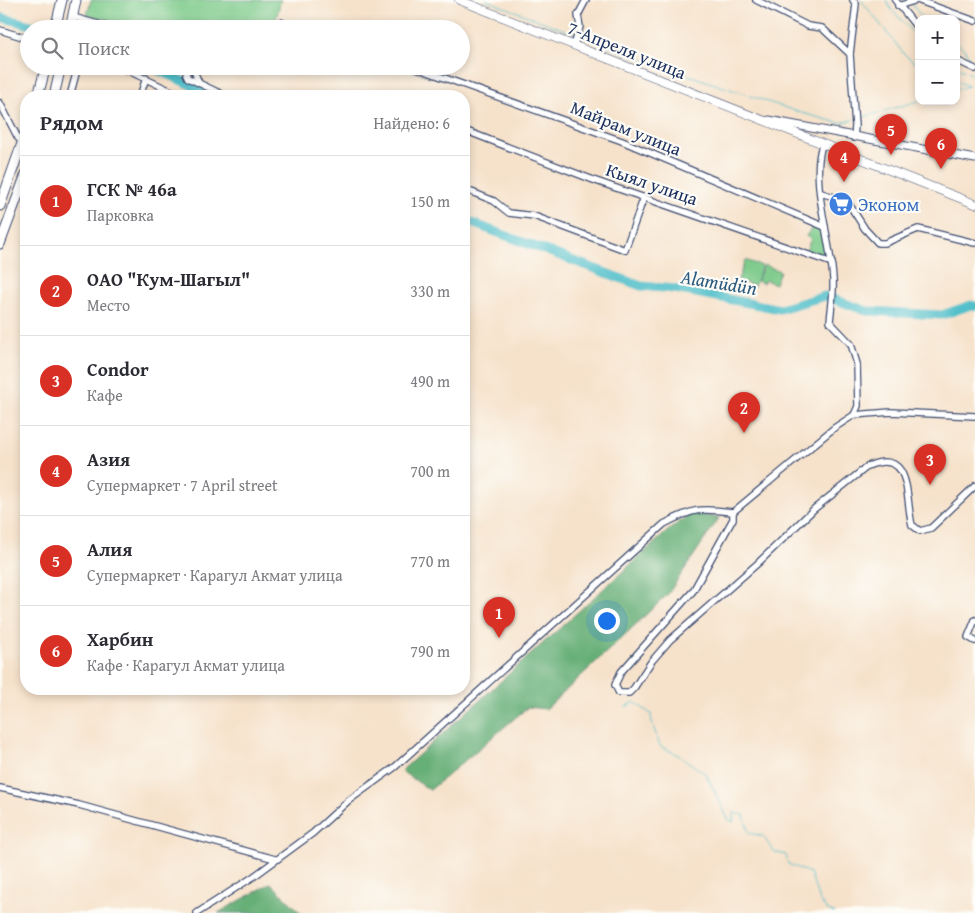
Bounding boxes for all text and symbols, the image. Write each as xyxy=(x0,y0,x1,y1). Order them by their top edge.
street label: 7-Апреля улица xyxy=(564,14,691,86)
map controls xyxy=(915,15,960,105)
button: + xyxy=(915,15,960,60)
search box xyxy=(20,20,470,75)
icon: search xyxy=(38,34,66,62)
text: Поиск xyxy=(78,34,130,62)
button: − xyxy=(915,60,960,105)
street label: Майрам улица xyxy=(567,94,686,163)
text: Рядом xyxy=(40,107,103,138)
text: Найдено: 6 xyxy=(373,111,450,135)
pin: 5 xyxy=(875,114,907,155)
pin: 6 xyxy=(925,128,957,169)
pin: 4 xyxy=(828,141,860,182)
street label: Кыял улица xyxy=(603,156,702,212)
text: ГСК № 46а xyxy=(87,175,177,203)
text: 1 xyxy=(52,189,60,213)
text: 150 m xyxy=(410,189,450,213)
supermarket icon: Эконом xyxy=(828,191,854,217)
place label: Эконом xyxy=(858,191,920,218)
text: Парковка xyxy=(87,203,154,227)
water label: Alamüdün xyxy=(678,262,759,302)
text: ОАО "Кум-Шагыл" xyxy=(87,265,250,293)
text: 2 xyxy=(52,279,60,303)
text: 330 m xyxy=(410,279,450,303)
text: Место xyxy=(87,293,130,317)
text: Condor xyxy=(87,355,149,383)
text: 3 xyxy=(52,369,60,393)
text: 490 m xyxy=(410,369,450,393)
text: Кафе xyxy=(87,383,123,407)
pin: 2 xyxy=(728,392,760,433)
pin: 3 xyxy=(914,444,946,485)
text: Азия xyxy=(87,445,130,473)
text: 4 xyxy=(52,459,60,483)
text: 700 m xyxy=(410,459,450,483)
text: Супермаркет · 7 April street xyxy=(87,473,278,497)
text: Алия xyxy=(87,535,132,563)
text: 5 xyxy=(52,549,60,573)
text: 770 m xyxy=(410,549,450,573)
text: Супермаркет · Карагул Акмат улица xyxy=(87,563,343,587)
pin: 1 xyxy=(483,597,515,638)
your location xyxy=(594,608,620,634)
text: Харбин xyxy=(87,625,154,653)
text: 6 xyxy=(52,639,60,663)
text: 790 m xyxy=(410,639,450,663)
text: Кафе · Карагул Акмат улица xyxy=(87,653,285,677)

